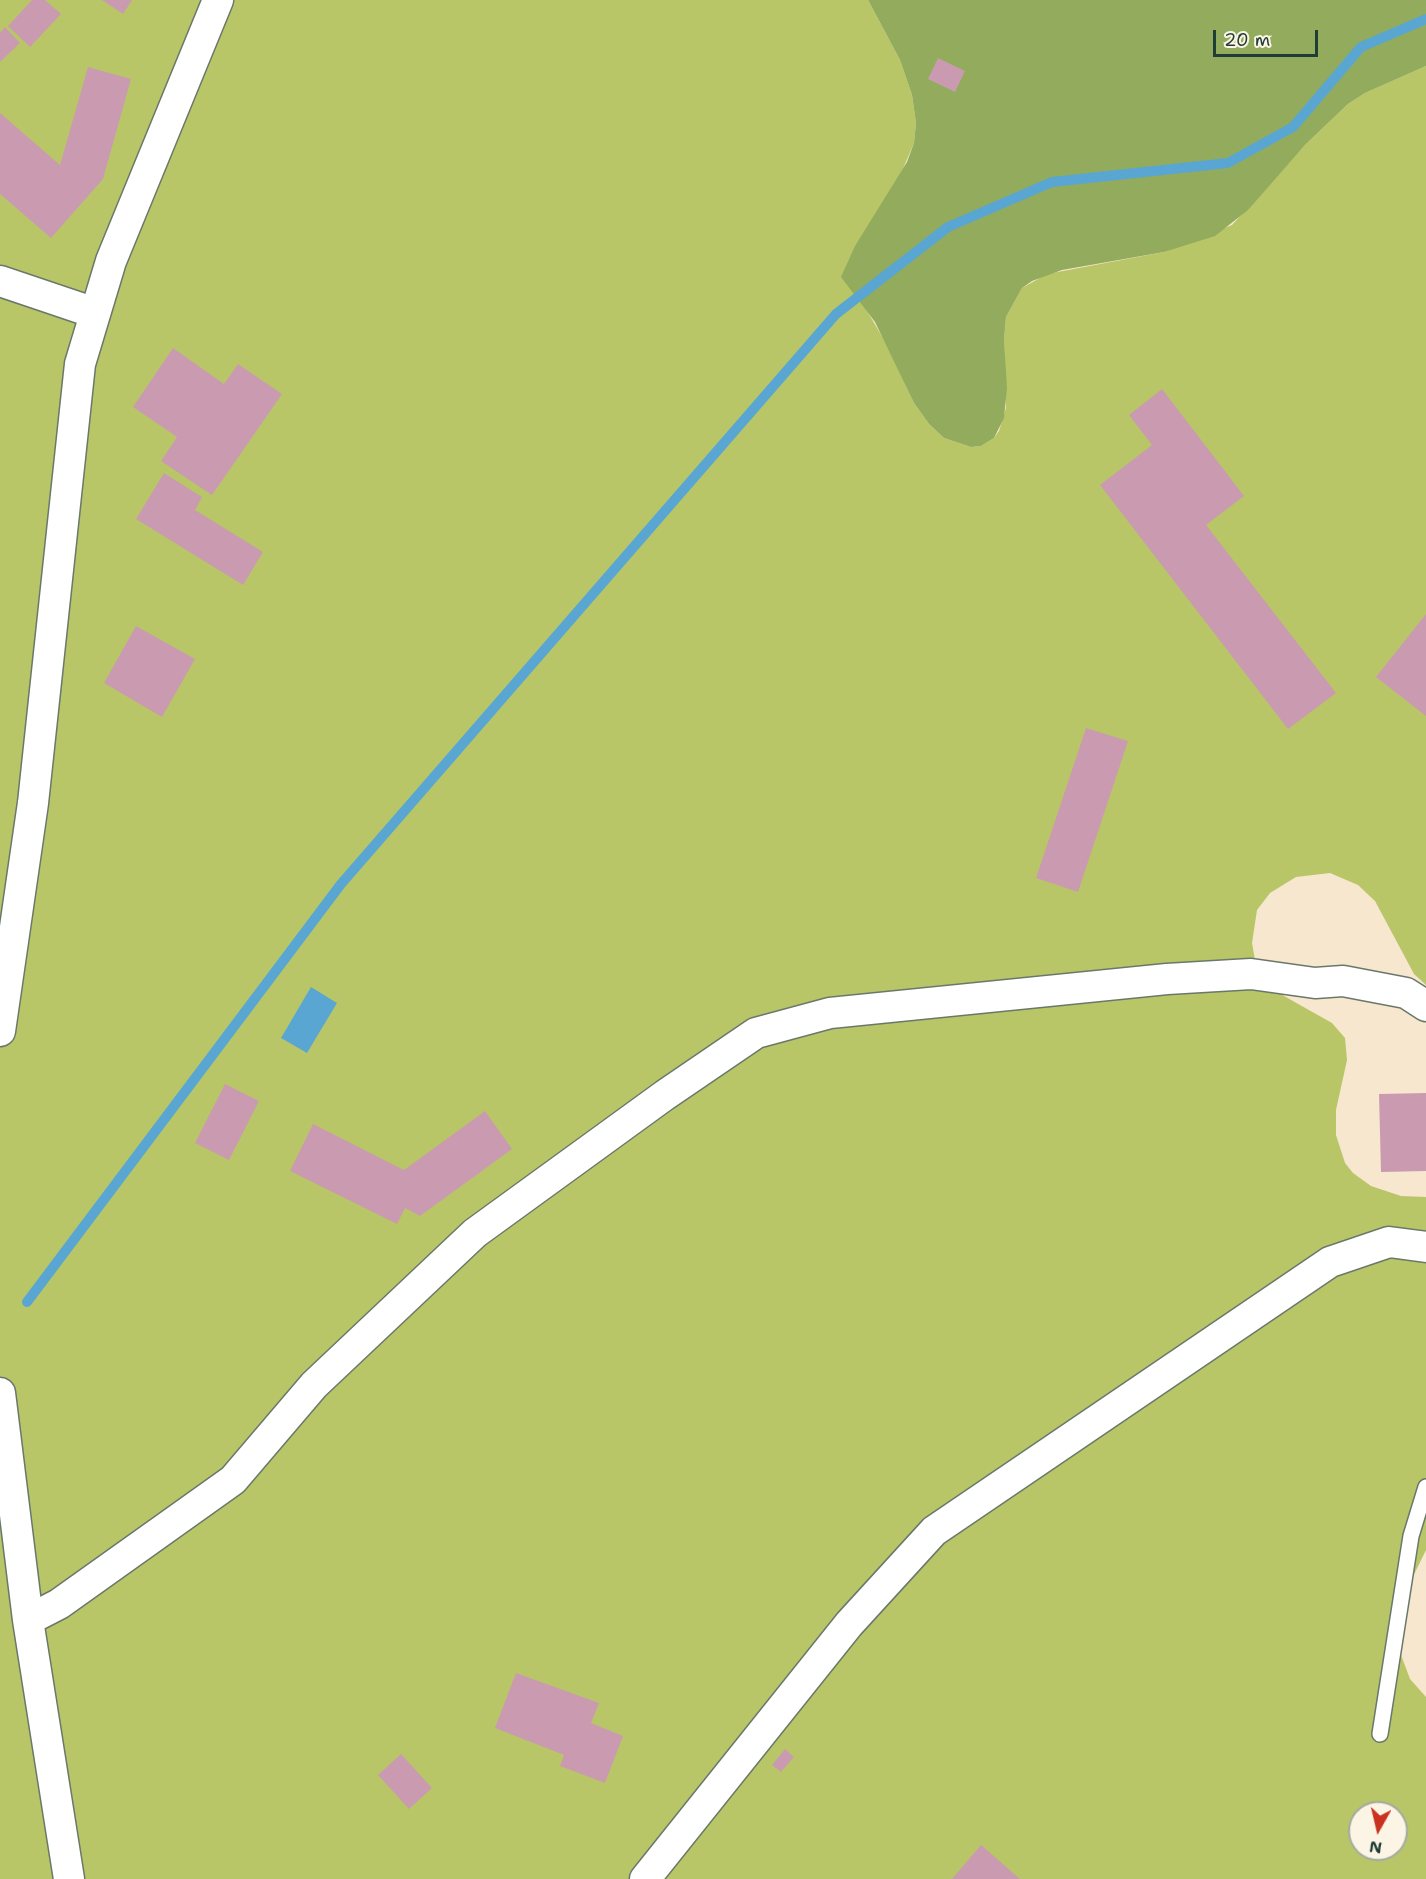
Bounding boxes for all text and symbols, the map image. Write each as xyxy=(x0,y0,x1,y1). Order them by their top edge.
scale bar xyxy=(1216,18,1321,56)
text: 20 m xyxy=(1224,28,1270,52)
north arrow xyxy=(1348,1801,1408,1861)
text: N xyxy=(1368,1836,1383,1859)

